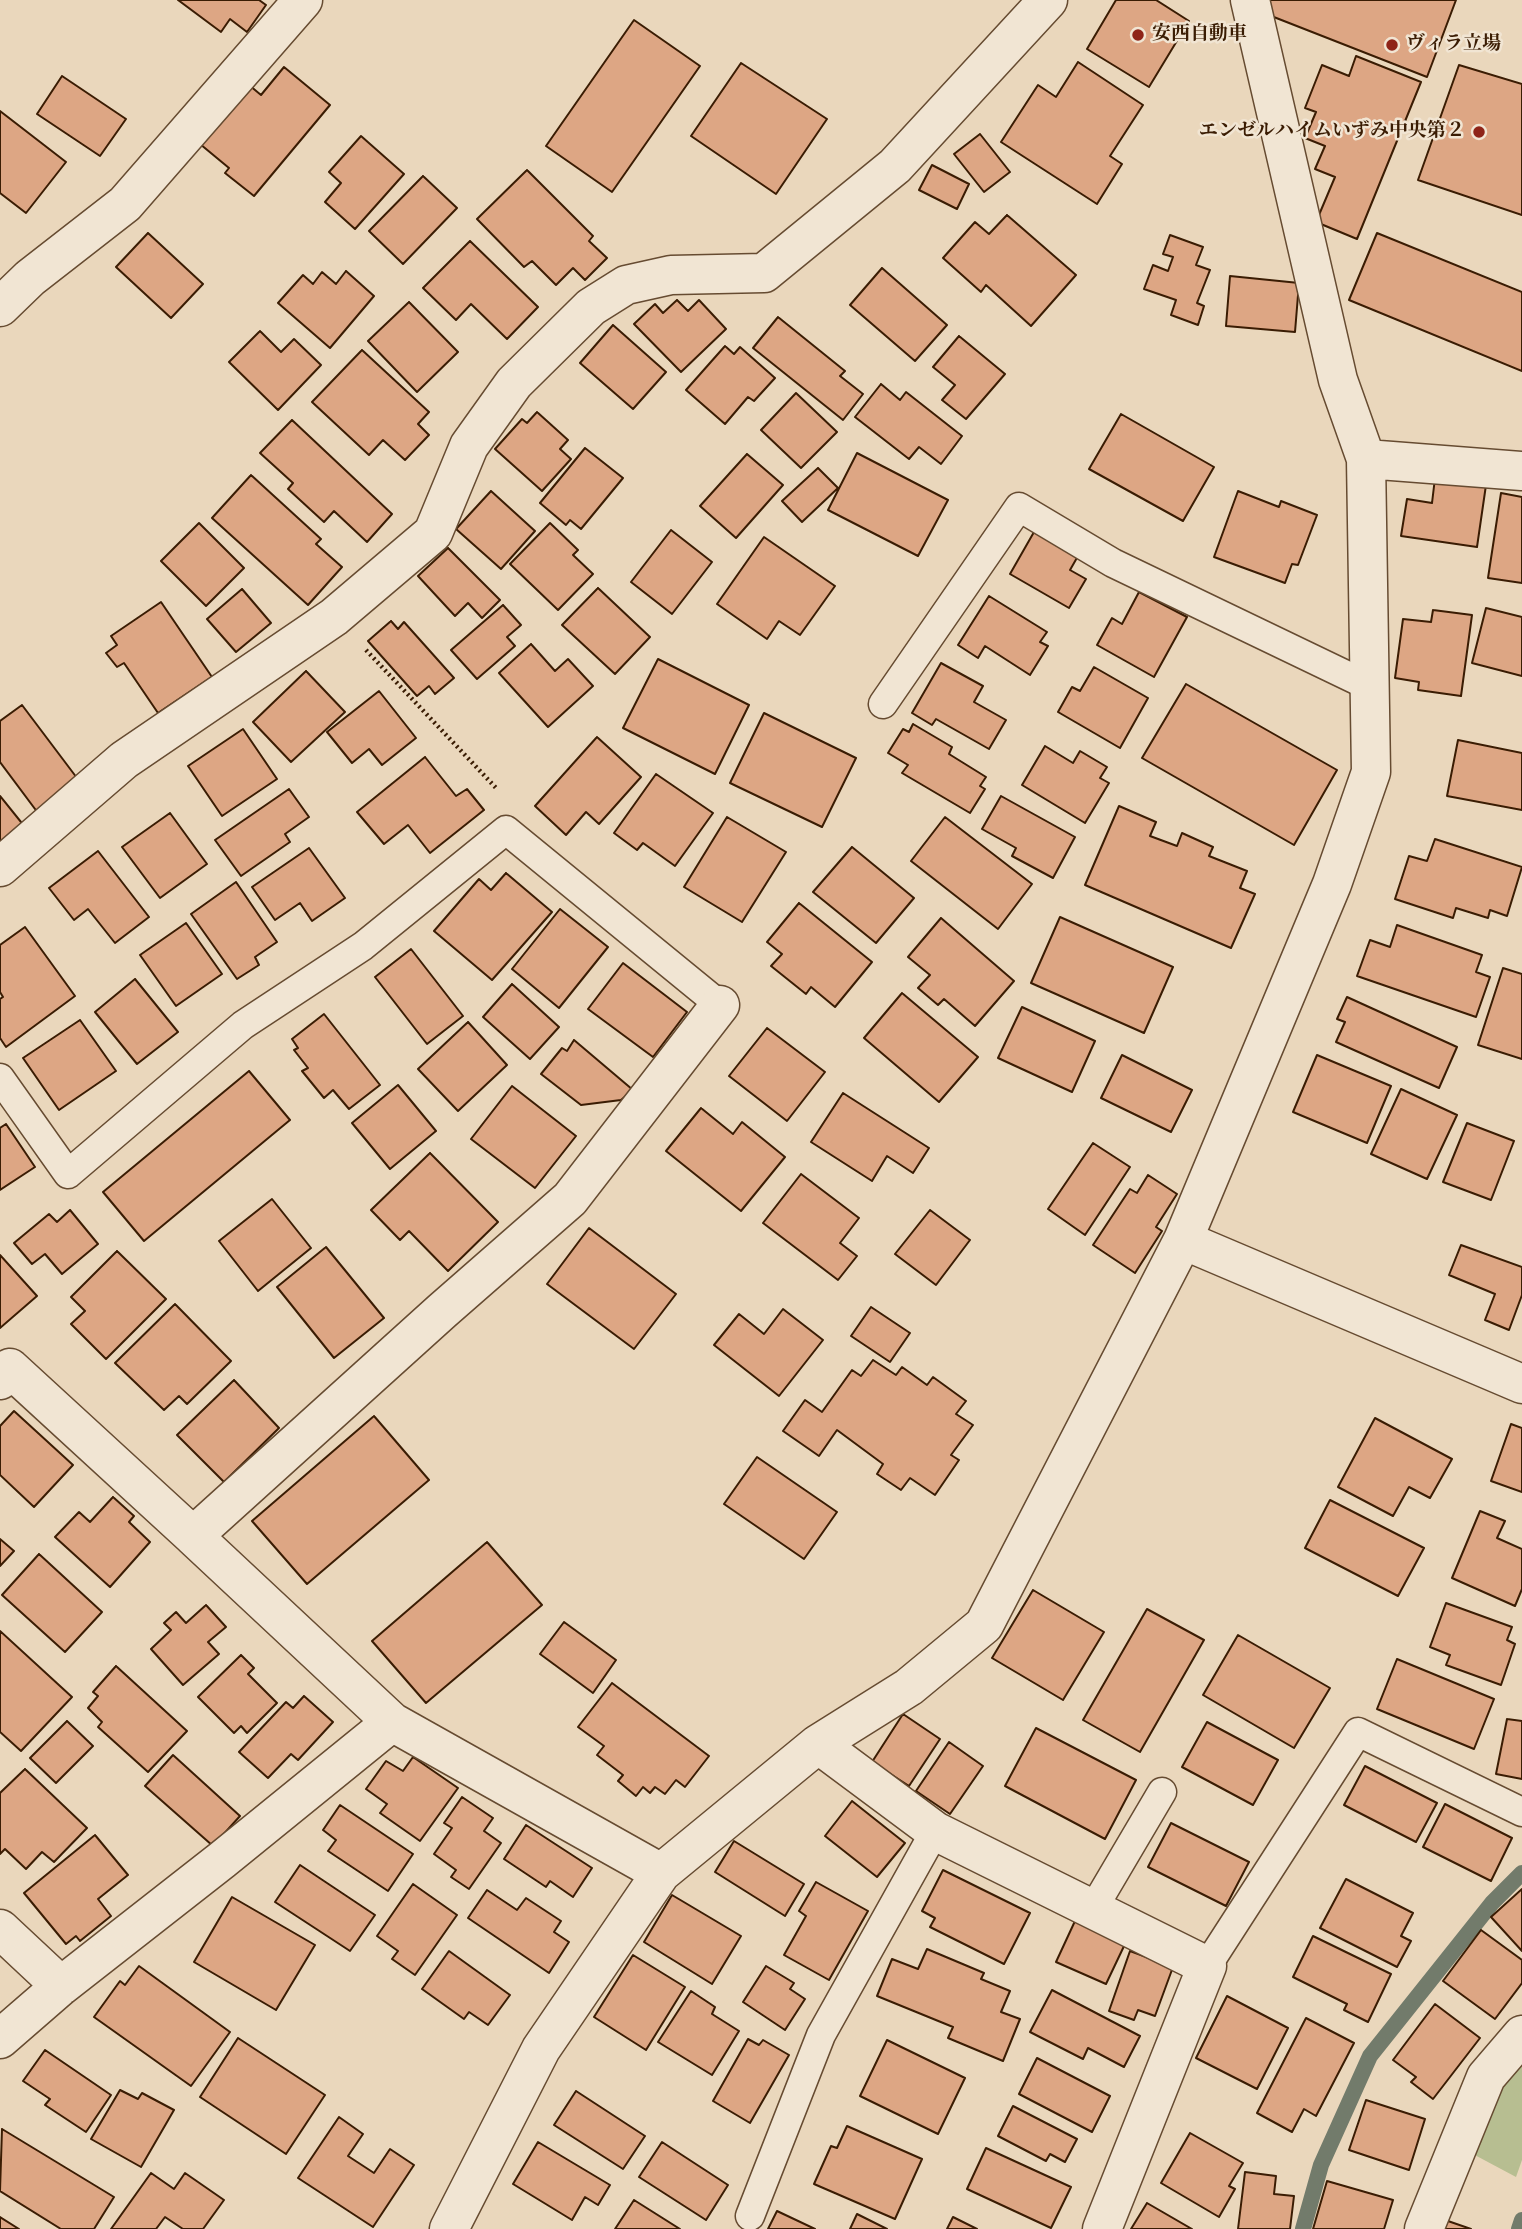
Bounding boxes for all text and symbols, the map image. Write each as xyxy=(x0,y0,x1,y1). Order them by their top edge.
place label: 安西自動車 xyxy=(1152,24,1247,46)
marker: 安西自動車 xyxy=(1130,27,1146,43)
place label: ヴィラ立場 xyxy=(1406,34,1501,56)
marker: ヴィラ立場 xyxy=(1384,37,1400,53)
place label: エンゼルハイムいずみ中央第２ xyxy=(1199,121,1465,143)
marker: エンゼルハイムいずみ中央第２ xyxy=(1471,124,1487,140)

